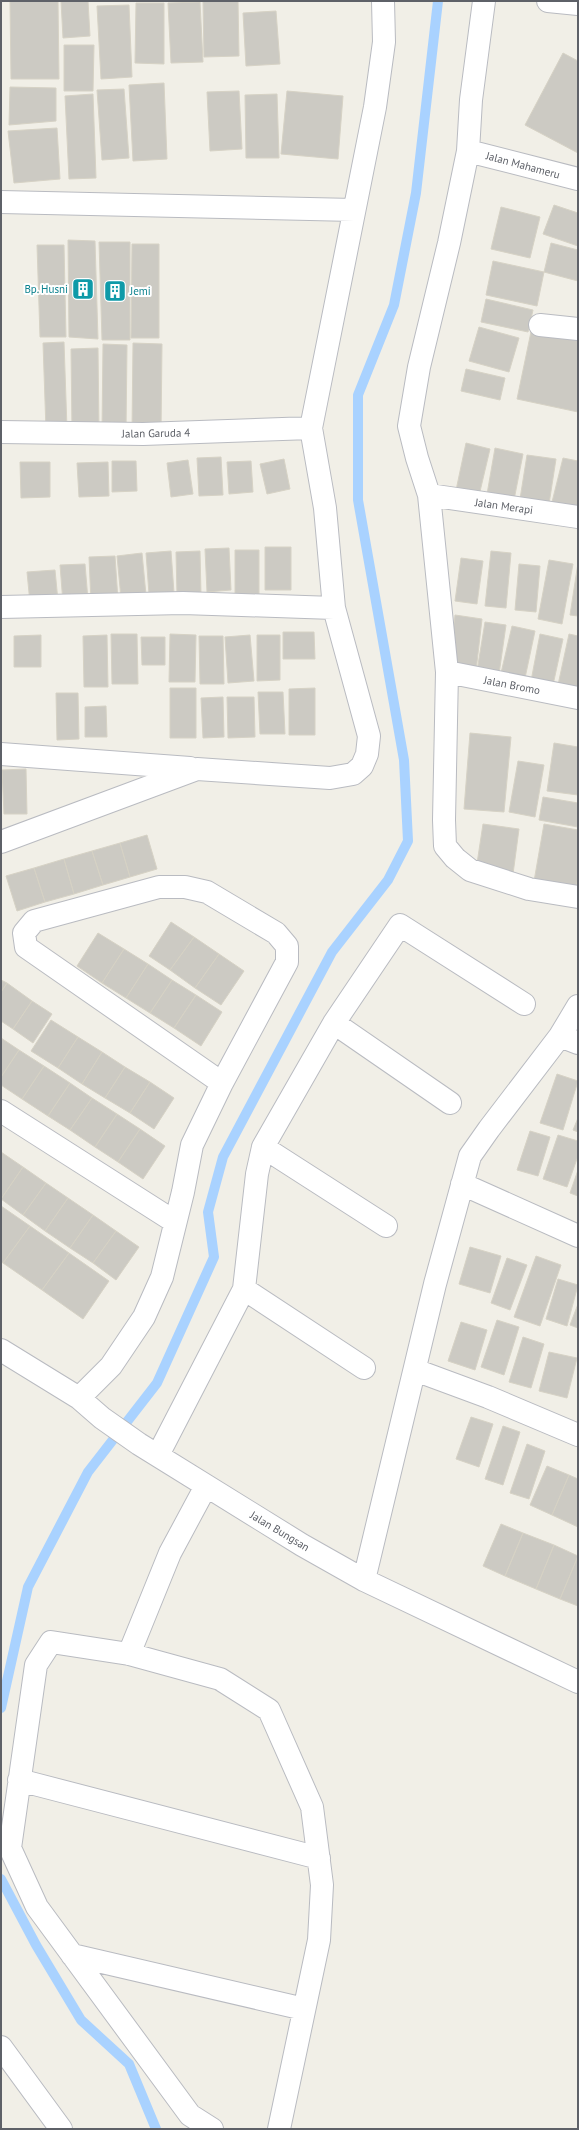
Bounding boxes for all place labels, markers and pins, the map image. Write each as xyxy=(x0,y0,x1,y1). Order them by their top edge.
building icon: Bp. Husni xyxy=(70,276,96,302)
building icon: Jemi xyxy=(102,278,128,304)
place label: Bp. Husni xyxy=(24,282,68,296)
place label: Jemi xyxy=(129,284,151,298)

